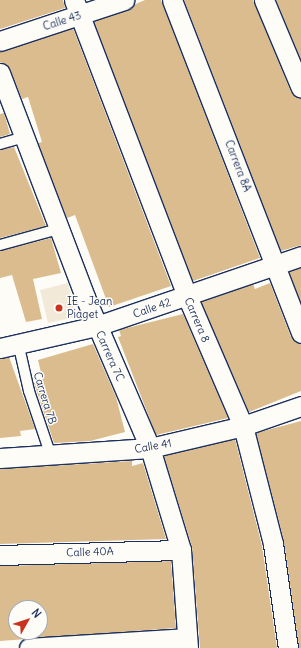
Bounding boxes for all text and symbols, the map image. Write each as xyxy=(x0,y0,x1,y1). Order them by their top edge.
street label: Calle 43 xyxy=(41,9,83,33)
street label: Carrera 8A xyxy=(222,138,254,194)
place label: IE - Jean Piaget xyxy=(67,295,112,321)
street label: Calle 42 xyxy=(131,295,173,321)
street label: Carrera 8 xyxy=(182,296,212,344)
marker: IE - Jean Piaget xyxy=(54,303,64,313)
street label: Carrera 7C xyxy=(93,329,127,383)
street label: Carrera 7B xyxy=(31,370,59,426)
street label: Calle 41 xyxy=(133,436,173,456)
street label: Calle 40A xyxy=(66,545,114,559)
north arrow xyxy=(8,600,48,640)
text: N xyxy=(29,606,44,620)

